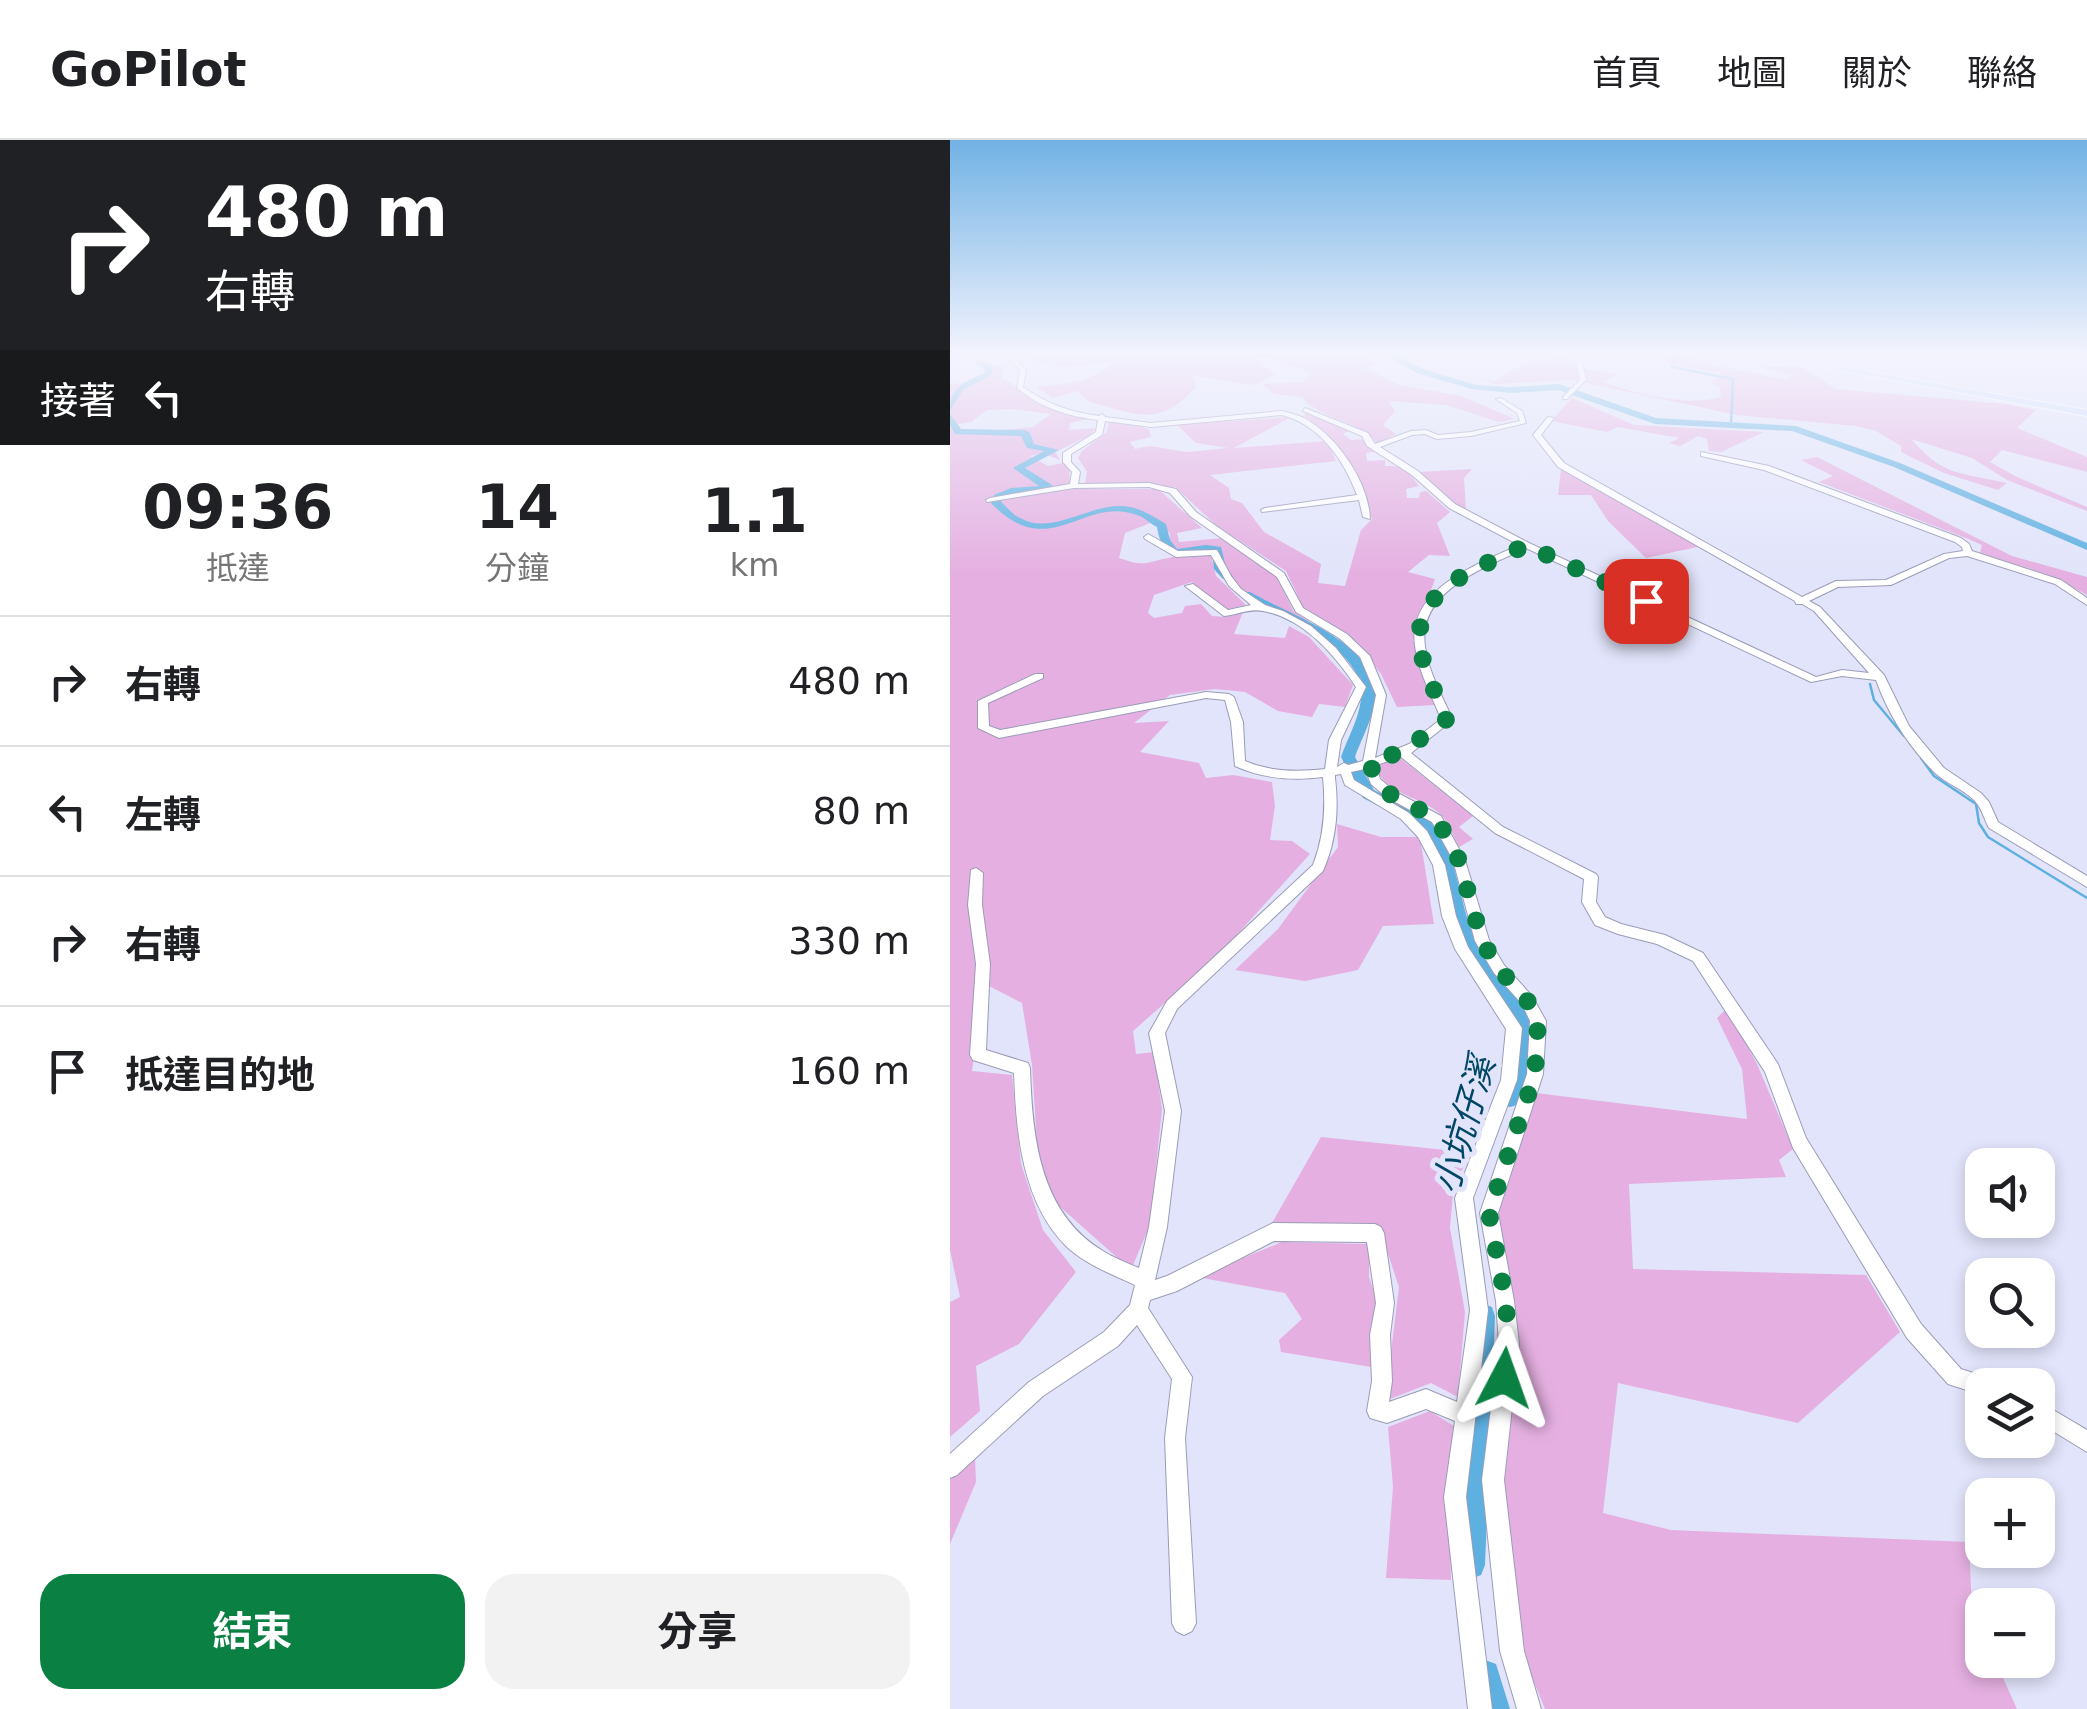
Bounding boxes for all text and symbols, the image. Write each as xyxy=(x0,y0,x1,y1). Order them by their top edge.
text: GoPilot xyxy=(50,41,246,97)
text: 首頁 xyxy=(1592,53,1662,93)
text: 地圖 xyxy=(1717,53,1787,93)
text: 關於 xyxy=(1842,53,1912,93)
text: 聯絡 xyxy=(1967,53,2037,93)
text: 480 m xyxy=(205,171,448,253)
icon: right xyxy=(40,180,170,310)
text: 右轉 xyxy=(205,265,295,318)
icon: left xyxy=(136,370,191,425)
text: 接著 xyxy=(40,379,116,423)
text: 09:36 xyxy=(142,472,333,542)
text: 14 xyxy=(476,472,559,542)
text: 1.1 xyxy=(701,476,808,546)
text: km xyxy=(730,546,779,584)
text: 抵達 xyxy=(206,549,270,587)
text: 分鐘 xyxy=(485,549,549,587)
pin xyxy=(1604,559,1689,644)
icon: arrive xyxy=(1619,574,1674,629)
icon: right xyxy=(40,654,95,709)
text: 480 m xyxy=(788,659,910,703)
text: 右轉 xyxy=(125,663,201,707)
icon: left xyxy=(40,784,95,839)
text: 80 m xyxy=(813,789,910,833)
text: 左轉 xyxy=(125,793,201,837)
icon: right xyxy=(40,914,95,969)
text: 330 m xyxy=(788,919,910,963)
text: 右轉 xyxy=(125,923,201,967)
icon: arrive xyxy=(40,1044,95,1099)
water label: 小坑仔溪 xyxy=(1425,1047,1504,1198)
text: 160 m xyxy=(788,1049,910,1093)
text: 抵達目的地 xyxy=(125,1053,315,1097)
map controls xyxy=(1965,1148,2055,1678)
button: sound xyxy=(1965,1148,2055,1238)
button: search xyxy=(1965,1258,2055,1348)
position arrow xyxy=(1452,1326,1556,1430)
button: layers xyxy=(1965,1368,2055,1458)
button: + xyxy=(1965,1478,2055,1568)
button: 結束 xyxy=(40,1574,465,1689)
button: 分享 xyxy=(485,1574,910,1689)
button: − xyxy=(1965,1588,2055,1678)

